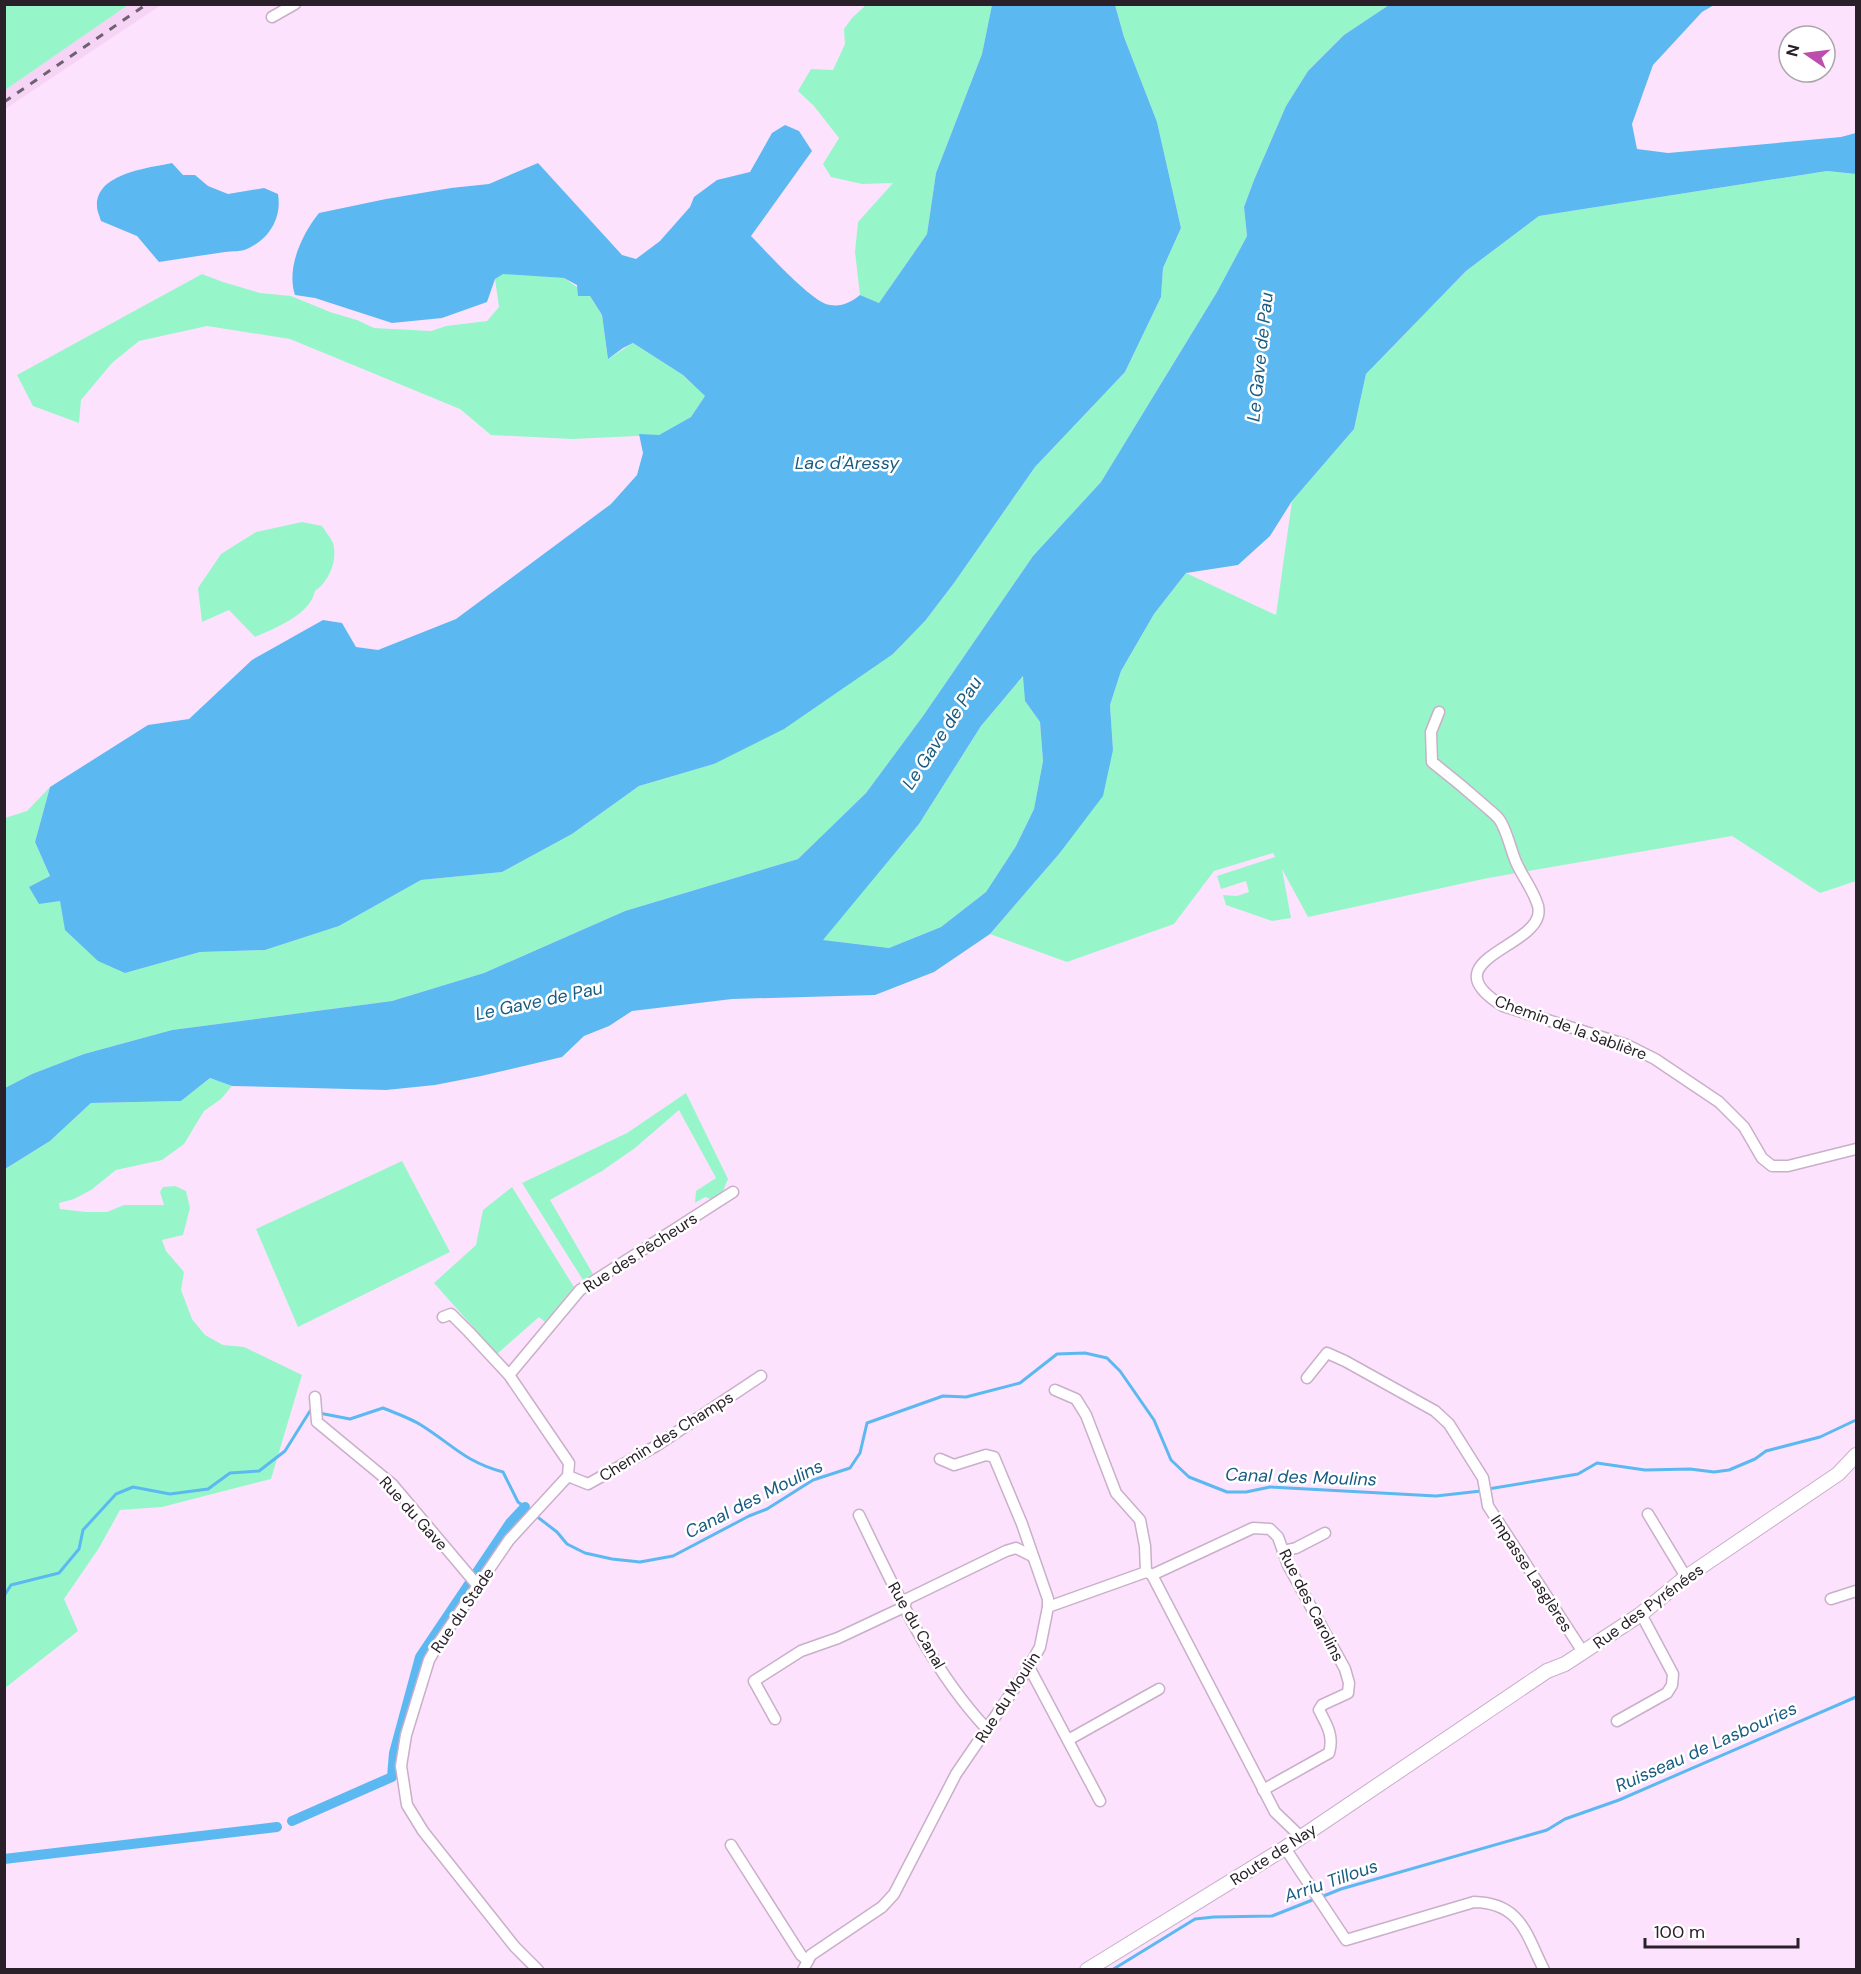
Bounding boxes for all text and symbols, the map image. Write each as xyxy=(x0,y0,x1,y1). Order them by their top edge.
north arrow xyxy=(1777,24,1837,84)
text: N xyxy=(1781,42,1805,59)
water label: Le Gave de Pau xyxy=(1241,291,1279,423)
water label: Lac d'Aressy xyxy=(795,451,900,475)
water label: Le Gave de Pau xyxy=(897,672,987,794)
water label: Le Gave de Pau xyxy=(473,976,605,1026)
street label: Chemin de la Sablière xyxy=(1492,990,1650,1065)
street label: Rue des Pêcheurs xyxy=(579,1208,701,1297)
street label: Chemin des Champs xyxy=(595,1387,737,1486)
water label: Canal des Moulins xyxy=(681,1454,827,1544)
water label: Canal des Moulins xyxy=(1225,1462,1377,1492)
street label: Rue du Gave xyxy=(375,1472,453,1555)
street label: Impasse Lasglères xyxy=(1486,1511,1577,1636)
street label: Rue des Carolins xyxy=(1274,1546,1349,1665)
street label: Rue des Pyrénées xyxy=(1589,1559,1708,1654)
street label: Rue du Stade xyxy=(426,1563,499,1657)
street label: Rue du Canal xyxy=(883,1578,950,1673)
street label: Rue du Moulin xyxy=(970,1648,1045,1747)
water label: Ruisseau de Lasbouries xyxy=(1611,1696,1801,1798)
street label: Route de Nay xyxy=(1226,1819,1321,1890)
water label: Arriu Tillous xyxy=(1280,1854,1381,1909)
scale bar xyxy=(1645,1911,1798,1949)
text: 100 m xyxy=(1654,1920,1705,1944)

